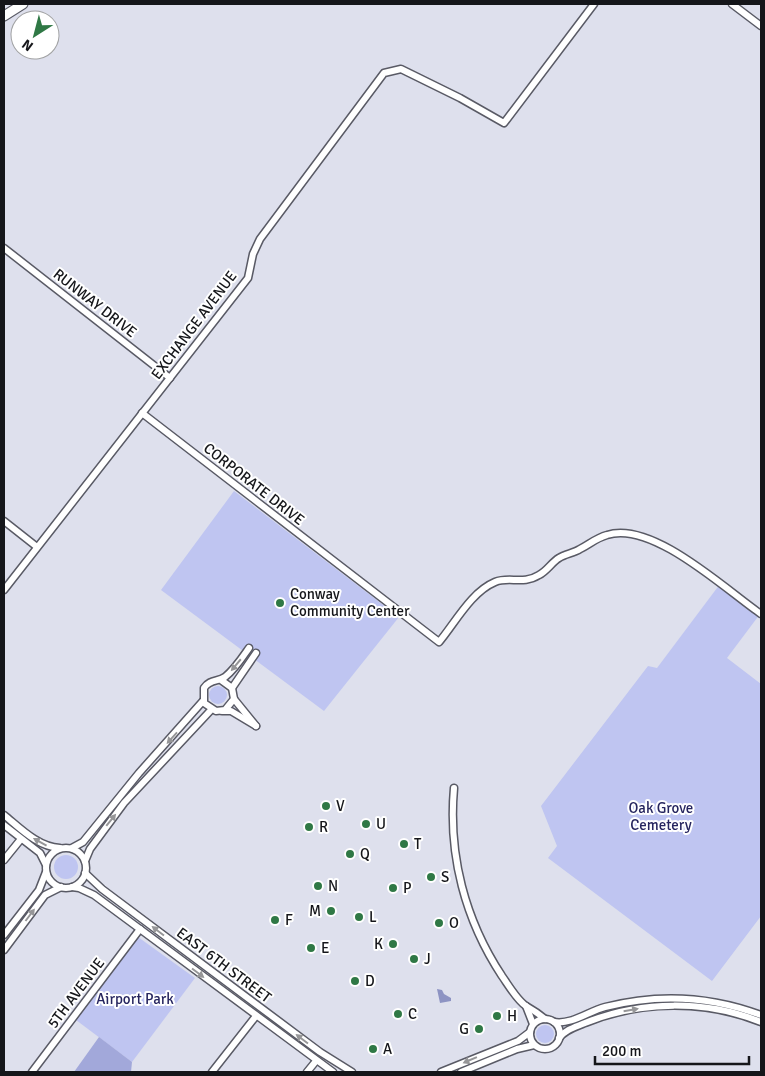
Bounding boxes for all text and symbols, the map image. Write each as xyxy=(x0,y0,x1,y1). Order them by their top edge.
north arrow xyxy=(10,10,60,60)
text: N xyxy=(19,35,37,55)
street label: RUNWAY DRIVE xyxy=(50,265,140,341)
street label: EXCHANGE AVENUE xyxy=(147,267,241,383)
street label: CORPORATE DRIVE xyxy=(200,439,308,529)
place label: Conway Community Center xyxy=(290,585,410,620)
marker: Conway Community Center xyxy=(274,597,286,609)
one-way arrow xyxy=(231,658,242,671)
one-way arrow xyxy=(166,731,177,744)
place label: V xyxy=(336,797,345,815)
park label: Oak Grove Cemetery xyxy=(629,799,693,834)
marker: V xyxy=(320,800,332,812)
one-way arrow xyxy=(105,814,116,827)
place label: U xyxy=(376,815,386,833)
place label: R xyxy=(319,818,328,836)
marker: U xyxy=(360,818,372,830)
marker: R xyxy=(303,821,315,833)
place label: T xyxy=(414,835,422,853)
one-way arrow xyxy=(34,837,47,846)
marker: T xyxy=(398,838,410,850)
place label: Q xyxy=(360,845,370,863)
marker: Q xyxy=(344,848,356,860)
place label: S xyxy=(441,868,449,886)
marker: S xyxy=(425,871,437,883)
place label: N xyxy=(328,877,338,895)
place label: P xyxy=(403,879,412,897)
marker: N xyxy=(312,880,324,892)
marker: P xyxy=(387,882,399,894)
place label: M xyxy=(309,902,321,920)
marker: M xyxy=(325,905,337,917)
one-way arrow xyxy=(25,908,35,922)
place label: L xyxy=(369,908,377,926)
place label: F xyxy=(285,911,293,929)
marker: L xyxy=(353,911,365,923)
marker: F xyxy=(269,914,281,926)
place label: O xyxy=(449,914,459,932)
marker: O xyxy=(433,917,445,929)
street label: EAST 6TH STREET xyxy=(173,924,275,1007)
one-way arrow xyxy=(151,926,165,936)
place label: K xyxy=(374,935,383,953)
marker: K xyxy=(387,938,399,950)
place label: E xyxy=(321,939,330,957)
marker: E xyxy=(305,942,317,954)
place label: J xyxy=(424,950,431,968)
marker: J xyxy=(408,953,420,965)
street label: 5TH AVENUE xyxy=(44,954,108,1032)
one-way arrow xyxy=(191,968,205,978)
place label: D xyxy=(365,972,375,990)
marker: D xyxy=(349,975,361,987)
park label: Airport Park xyxy=(96,990,174,1008)
place label: C xyxy=(408,1005,417,1023)
one-way arrow xyxy=(624,1005,640,1013)
place label: H xyxy=(507,1007,517,1025)
marker: C xyxy=(392,1008,404,1020)
marker: H xyxy=(491,1010,503,1022)
place label: G xyxy=(459,1020,469,1038)
marker: G xyxy=(473,1023,485,1035)
one-way arrow xyxy=(295,1034,309,1044)
scale bar xyxy=(595,1034,749,1066)
place label: A xyxy=(383,1040,392,1058)
text: 200 m xyxy=(602,1042,642,1060)
marker: A xyxy=(367,1043,379,1055)
one-way arrow xyxy=(462,1056,477,1064)

